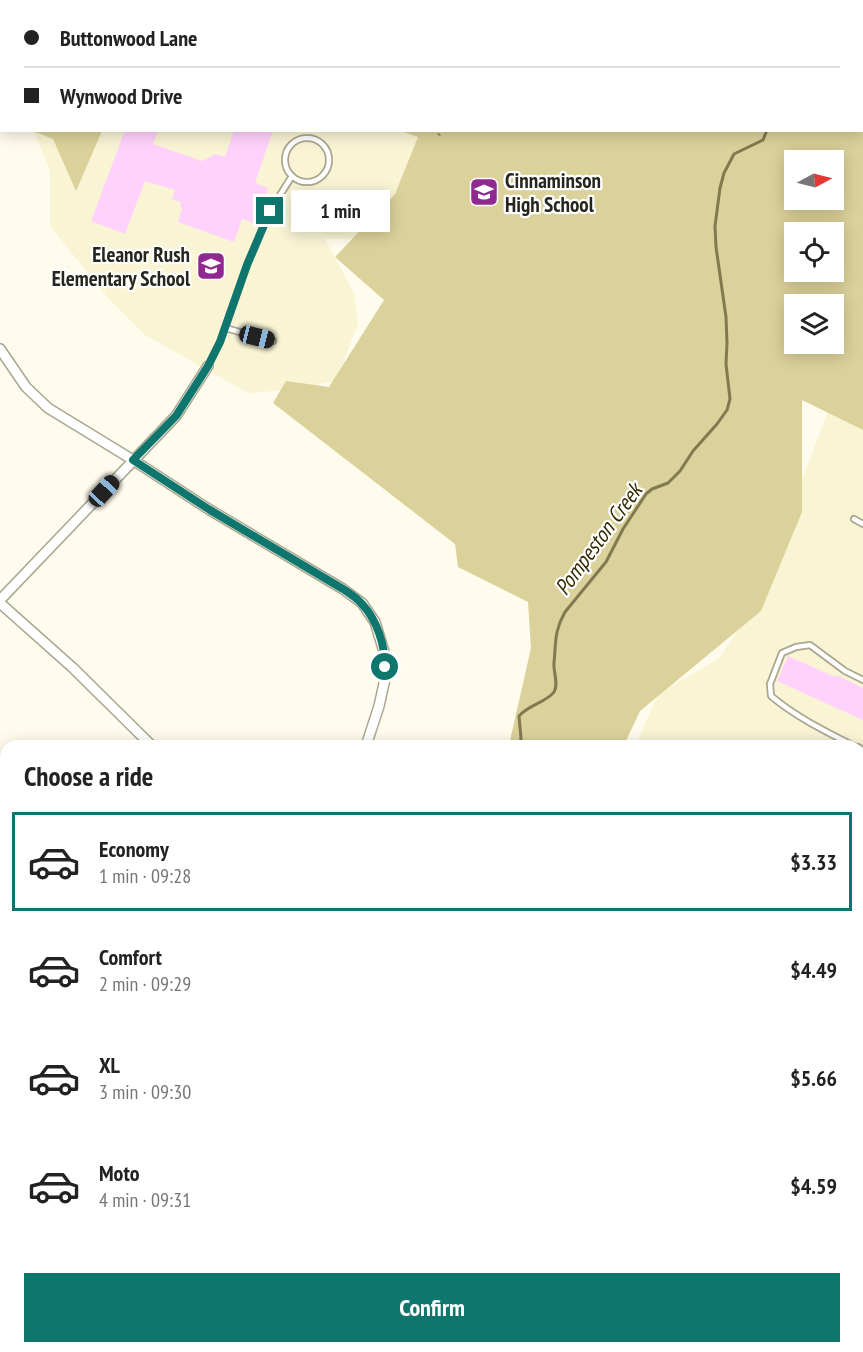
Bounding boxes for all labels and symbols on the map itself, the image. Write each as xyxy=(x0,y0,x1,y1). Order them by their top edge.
north arrow xyxy=(784,150,844,210)
place label: Cinnaminson High School xyxy=(505,167,601,218)
school or university icon: Cinnaminson High School xyxy=(468,176,500,208)
callout: 1 min xyxy=(291,190,390,232)
route end xyxy=(256,197,283,224)
place label: Eleanor Rush Elementary School xyxy=(52,241,191,292)
school or university icon: Eleanor Rush Elementary School xyxy=(195,250,227,282)
car xyxy=(237,324,277,350)
car xyxy=(85,472,123,510)
water label: Pompeston Creek xyxy=(548,476,649,600)
route start xyxy=(371,653,398,680)

